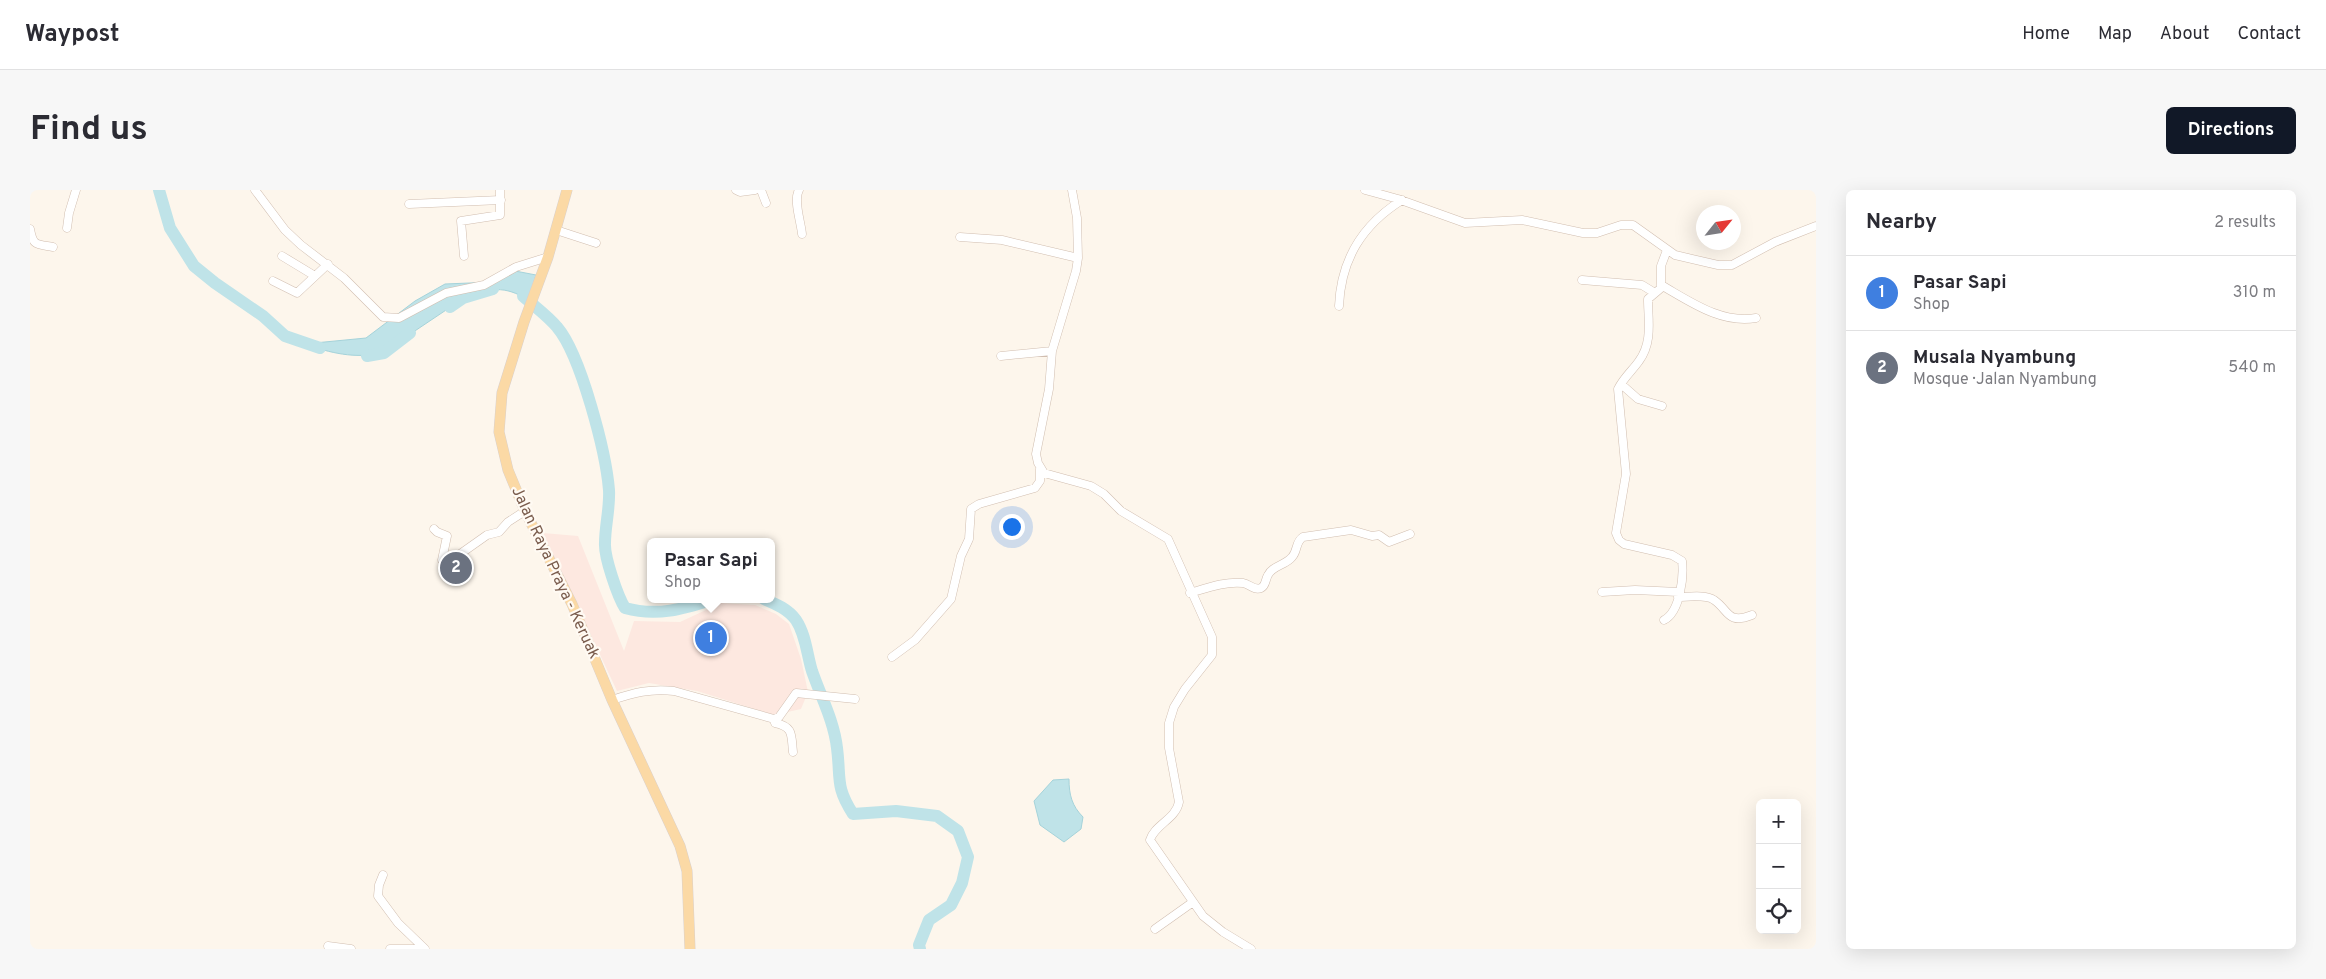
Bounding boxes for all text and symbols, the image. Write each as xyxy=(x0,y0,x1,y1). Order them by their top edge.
text: Waypost xyxy=(25,20,119,50)
text: Home xyxy=(2022,23,2070,46)
text: Map xyxy=(2098,23,2132,46)
text: About xyxy=(2160,23,2209,46)
text: Contact xyxy=(2237,23,2301,46)
button: Directions xyxy=(2166,107,2296,154)
text: Find us xyxy=(30,108,148,152)
north arrow xyxy=(1696,205,1741,250)
text: Nearby xyxy=(1866,209,1937,236)
text: 2 results xyxy=(2214,213,2276,233)
text: Pasar Sapi xyxy=(1913,271,2007,295)
text: 1 xyxy=(1879,283,1885,303)
text: 310 m xyxy=(2233,283,2276,303)
text: Shop xyxy=(1913,295,1950,315)
text: Musala Nyambung xyxy=(1913,346,2076,370)
text: 2 xyxy=(1877,358,1887,378)
text: 540 m xyxy=(2228,358,2276,378)
text: Mosque · Jalan Nyambung xyxy=(1913,370,2097,390)
street label: Jalan Raya Praya - Keruak xyxy=(506,484,604,662)
your location xyxy=(999,514,1025,540)
popup xyxy=(647,538,775,603)
pin: 2 xyxy=(440,549,472,587)
text: Pasar Sapi xyxy=(664,549,758,573)
text: Shop xyxy=(664,573,701,593)
pin: 1 xyxy=(695,619,727,657)
map controls xyxy=(1756,799,1801,934)
button: + xyxy=(1756,799,1801,844)
button: − xyxy=(1756,844,1801,889)
button: locate xyxy=(1756,889,1801,934)

